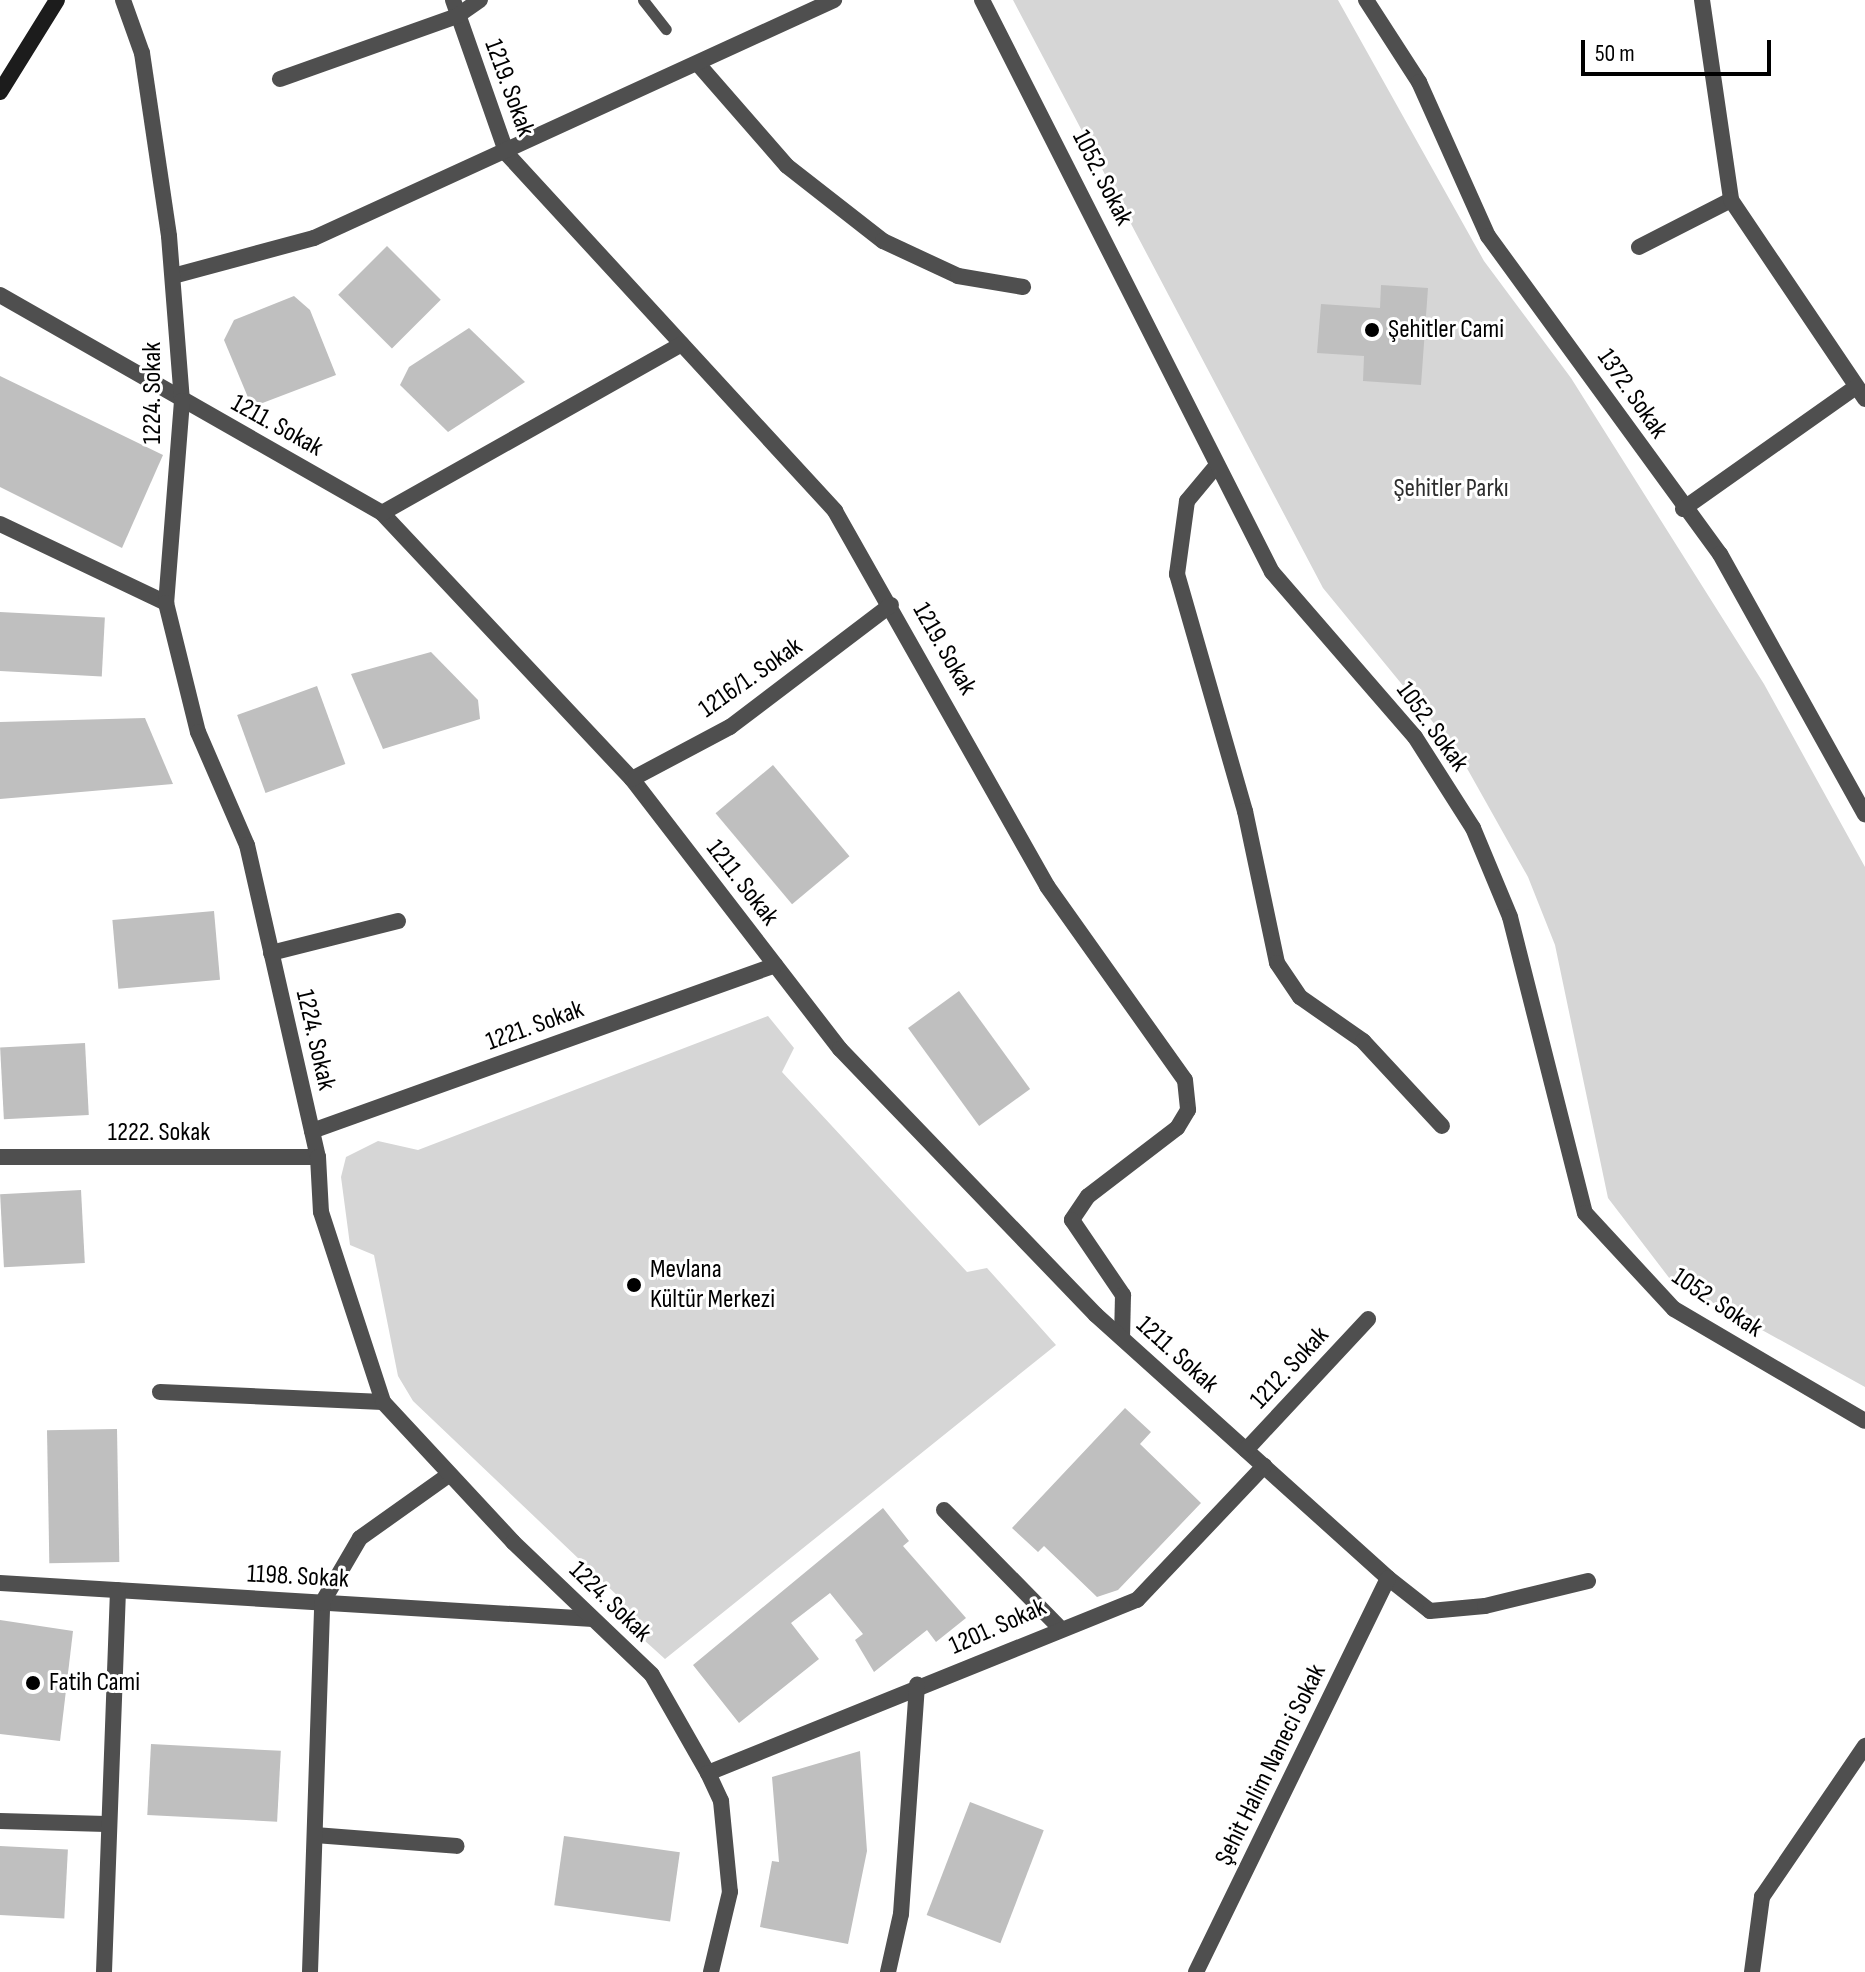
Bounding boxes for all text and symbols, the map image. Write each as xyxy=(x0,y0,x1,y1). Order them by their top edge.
scale bar xyxy=(1585,24,1775,74)
street label: 1219. Sokak xyxy=(477,35,541,141)
text: 50 m xyxy=(1595,39,1635,68)
street label: 1052. Sokak xyxy=(1065,125,1139,231)
place label: Şehitler Cami xyxy=(1388,314,1504,346)
marker: Şehitler Cami xyxy=(1363,321,1381,339)
street label: 1224. Sokak xyxy=(137,342,169,444)
street label: 1372. Sokak xyxy=(1590,343,1674,445)
street label: 1211. Sokak xyxy=(226,388,328,464)
park label: Şehitler Parkı xyxy=(1393,473,1509,505)
street label: 1219. Sokak xyxy=(905,597,983,701)
street label: 1216/1. Sokak xyxy=(693,631,809,725)
street label: 1052. Sokak xyxy=(1389,676,1475,778)
street label: 1211. Sokak xyxy=(699,834,785,932)
street label: 1224. Sokak xyxy=(288,987,342,1093)
street label: 1221. Sokak xyxy=(482,994,588,1058)
street label: 1222. Sokak xyxy=(108,1117,210,1149)
place label: Mevlana Kültür Merkezi xyxy=(650,1254,775,1316)
street label: 1052. Sokak xyxy=(1666,1261,1768,1345)
marker: Mevlana Kültür Merkezi xyxy=(625,1276,643,1294)
street label: 1211. Sokak xyxy=(1129,1310,1225,1400)
street label: 1212. Sokak xyxy=(1244,1320,1336,1416)
street label: 1224. Sokak xyxy=(562,1555,658,1649)
street label: 1198. Sokak xyxy=(246,1559,350,1595)
street label: 1201. Sokak xyxy=(945,1592,1051,1662)
street label: Şehit Halim Naneci Sokak xyxy=(1209,1659,1333,1871)
place label: Fatih Cami xyxy=(49,1667,140,1699)
marker: Fatih Cami xyxy=(24,1674,42,1692)

